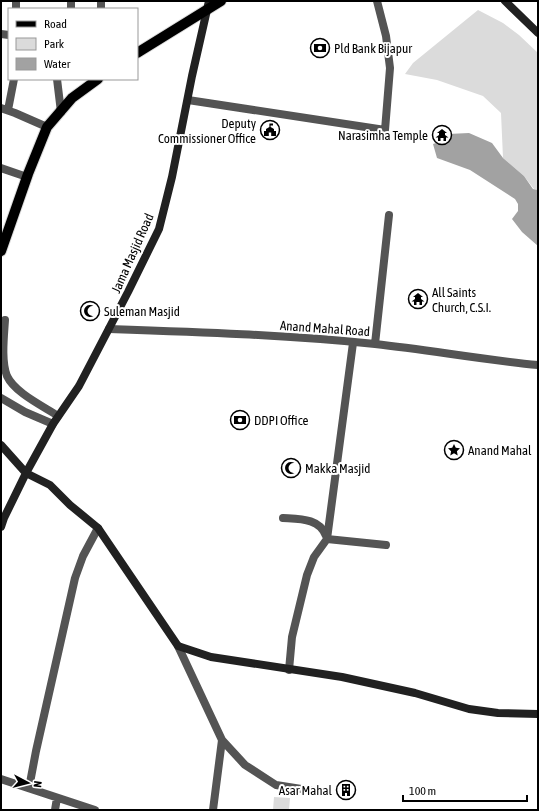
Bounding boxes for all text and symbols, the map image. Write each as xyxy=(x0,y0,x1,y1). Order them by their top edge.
legend xyxy=(8,8,138,80)
text: Road xyxy=(44,17,67,31)
text: Park xyxy=(44,37,65,51)
bank icon: Pld Bank Bijapur xyxy=(309,37,331,59)
place label: Pld Bank Bijapur xyxy=(334,41,412,56)
text: Water xyxy=(44,57,71,71)
place label: Deputy Commissioner Office xyxy=(158,116,257,146)
public building icon: Deputy Commissioner Office xyxy=(259,119,281,141)
temple icon: Narasimha Temple xyxy=(431,124,453,146)
place label: Narasimha Temple xyxy=(338,128,428,143)
street label: Jama Masjid Road xyxy=(108,211,157,295)
place label: All Saints Church, C.S.I. xyxy=(432,285,491,315)
temple icon: All Saints Church, C.S.I. xyxy=(407,288,429,310)
mosque icon: Suleman Masjid xyxy=(79,300,101,322)
place label: Suleman Masjid xyxy=(104,304,180,319)
street label: Anand Mahal Road xyxy=(279,318,370,339)
bank icon: DDPI Office xyxy=(229,409,251,431)
place label: DDPI Office xyxy=(254,413,308,428)
place icon: Anand Mahal xyxy=(443,439,465,461)
place label: Anand Mahal xyxy=(468,443,532,458)
mosque icon: Makka Masjid xyxy=(280,457,302,479)
place label: Makka Masjid xyxy=(305,461,371,476)
north arrow xyxy=(8,763,48,803)
scale bar xyxy=(403,777,527,803)
building icon: Asar Mahal xyxy=(335,779,357,801)
text: N xyxy=(32,780,44,788)
place label: Asar Mahal xyxy=(279,783,333,798)
text: 100 m xyxy=(409,784,436,798)

